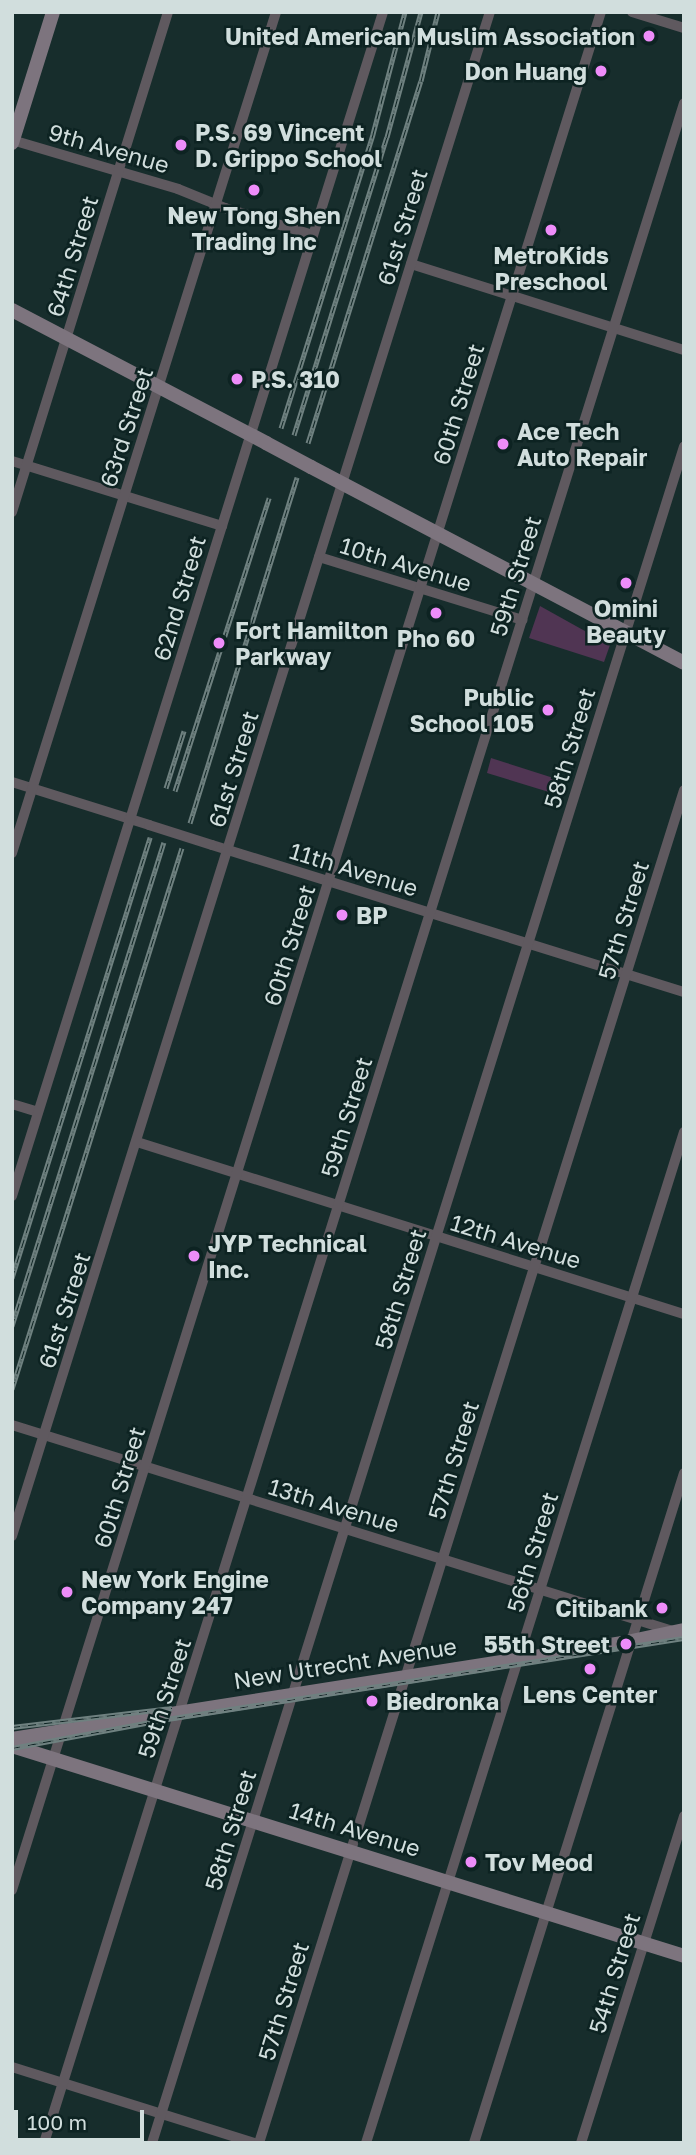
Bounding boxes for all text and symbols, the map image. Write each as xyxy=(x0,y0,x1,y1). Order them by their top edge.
place label: United American Muslim Association xyxy=(225,22,635,50)
marker: United American Muslim Association xyxy=(641,28,657,44)
place label: Don Huang xyxy=(465,57,587,85)
marker: Don Huang xyxy=(593,63,609,79)
street label: 9th Avenue xyxy=(46,118,172,178)
place label: P.S. 69 Vincent D. Grippo School xyxy=(195,118,382,172)
marker: P.S. 69 Vincent D. Grippo School xyxy=(173,137,189,153)
street label: 61st Street xyxy=(371,165,433,289)
marker: New Tong Shen Trading Inc xyxy=(246,182,262,198)
street label: 64th Street xyxy=(41,192,103,320)
place label: New Tong Shen Trading Inc xyxy=(167,201,341,255)
marker: MetroKids Preschool xyxy=(543,222,559,238)
place label: MetroKids Preschool xyxy=(493,241,609,295)
street label: 60th Street xyxy=(426,340,490,468)
street label: 63rd Street xyxy=(94,364,158,490)
place label: P.S. 310 xyxy=(251,365,340,393)
marker: P.S. 310 xyxy=(229,371,245,387)
place label: Ace Tech Auto Repair xyxy=(517,417,647,471)
marker: Ace Tech Auto Repair xyxy=(495,436,511,452)
street label: 59th Street xyxy=(484,512,546,640)
street label: 10th Avenue xyxy=(337,531,475,597)
street label: 62nd Street xyxy=(147,532,211,664)
marker: Omini Beauty xyxy=(618,575,634,591)
place label: Omini Beauty xyxy=(586,594,666,648)
marker: Pho 60 xyxy=(428,605,444,621)
place label: Fort Hamilton Parkway xyxy=(235,616,388,670)
place label: Pho 60 xyxy=(397,624,475,652)
marker: Fort Hamilton Parkway xyxy=(209,633,229,653)
place label: Public School 105 xyxy=(410,683,534,737)
street label: 58th Street xyxy=(538,684,600,812)
marker: Public School 105 xyxy=(540,702,556,718)
street label: 61st Street xyxy=(202,707,264,831)
street label: 11th Avenue xyxy=(287,836,421,902)
street label: 57th Street xyxy=(592,857,654,983)
street label: 60th Street xyxy=(257,881,321,1009)
place label: BP xyxy=(356,901,388,929)
marker: BP xyxy=(334,907,350,923)
street label: 59th Street xyxy=(315,1053,377,1181)
street label: 12th Avenue xyxy=(448,1208,584,1274)
street label: 58th Street xyxy=(369,1225,431,1353)
place label: JYP Technical Inc. xyxy=(208,1229,367,1283)
marker: JYP Technical Inc. xyxy=(186,1248,202,1264)
street label: 61st Street xyxy=(32,1249,96,1371)
street label: 57th Street xyxy=(422,1397,484,1523)
street label: 60th Street xyxy=(87,1423,151,1551)
street label: 13th Avenue xyxy=(265,1472,403,1538)
street label: 56th Street xyxy=(501,1488,563,1616)
place label: New York Engine Company 247 xyxy=(81,1565,269,1619)
marker: New York Engine Company 247 xyxy=(59,1584,75,1600)
place label: Citibank xyxy=(555,1594,648,1622)
marker: Citibank xyxy=(654,1600,670,1616)
place label: 55th Street xyxy=(484,1630,610,1658)
street label: New Utrecht Avenue xyxy=(231,1632,459,1694)
marker: 55th Street xyxy=(616,1634,636,1654)
street label: 59th Street xyxy=(132,1635,196,1761)
marker: Lens Center xyxy=(582,1661,598,1677)
place label: Lens Center xyxy=(523,1680,657,1708)
place label: Biedronka xyxy=(386,1687,499,1715)
marker: Biedronka xyxy=(364,1693,380,1709)
street label: 58th Street xyxy=(199,1766,261,1894)
street label: 14th Avenue xyxy=(286,1796,424,1862)
place label: Tov Meod xyxy=(485,1848,593,1876)
marker: Tov Meod xyxy=(463,1854,479,1870)
street label: 54th Street xyxy=(583,1909,645,2037)
street label: 57th Street xyxy=(252,1938,314,2064)
scale bar xyxy=(18,2096,147,2140)
text: 100 m xyxy=(27,2109,87,2135)

